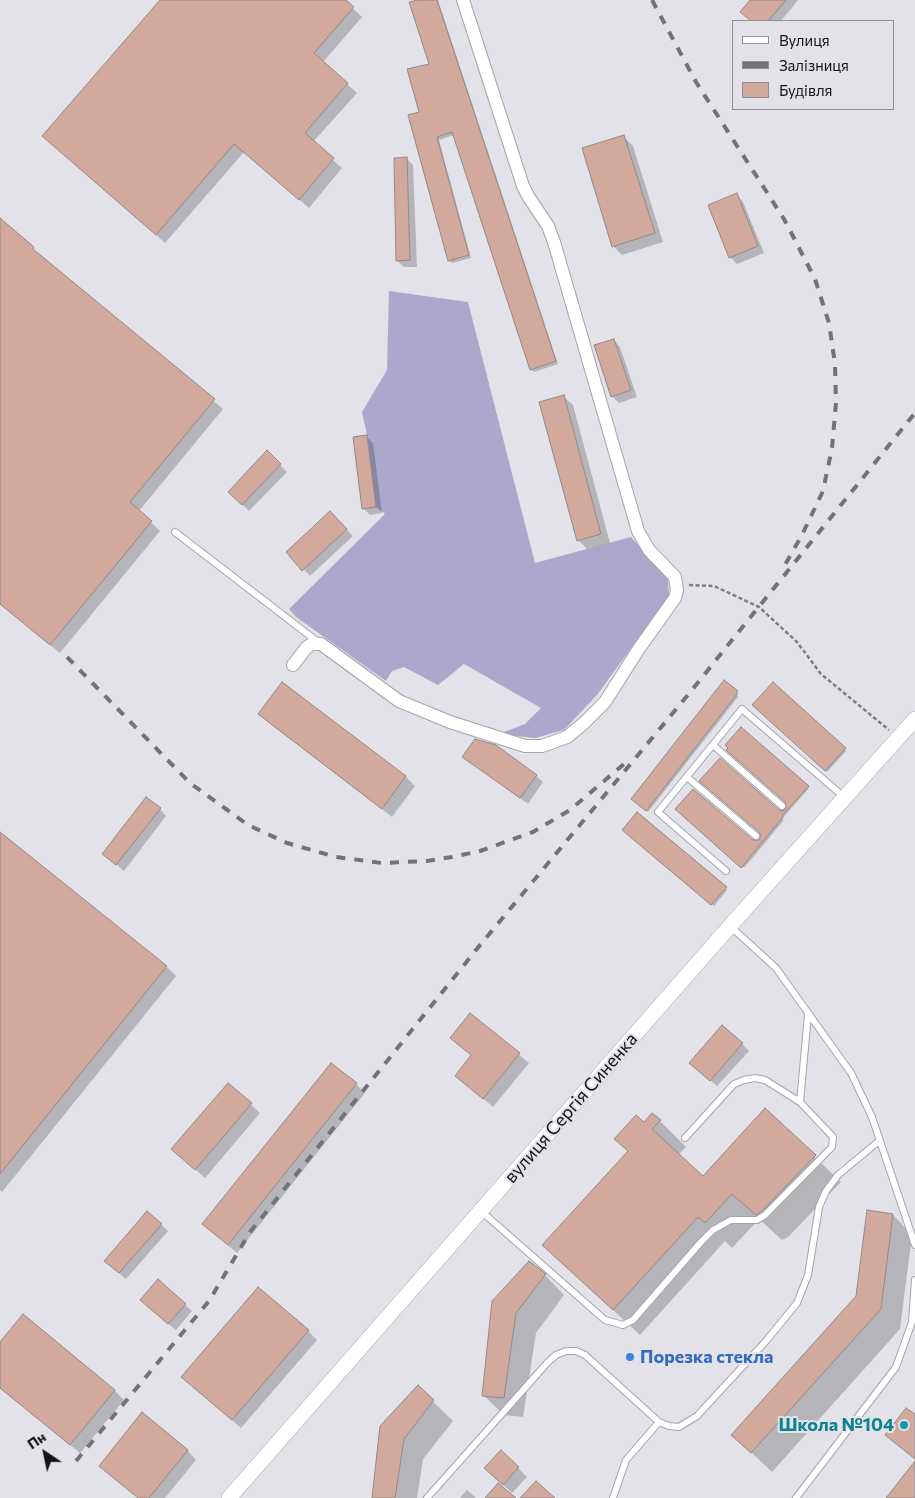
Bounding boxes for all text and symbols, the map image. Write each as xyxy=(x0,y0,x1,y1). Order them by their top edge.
legend xyxy=(732,20,895,110)
text: Вулиця xyxy=(779,31,830,49)
text: Залізниця xyxy=(779,56,849,74)
text: Будівля xyxy=(779,81,832,99)
street label: вулиця Сергія Синенка xyxy=(500,1029,642,1187)
place label: Порезка стекла xyxy=(640,1346,773,1368)
marker: Порезка стекла xyxy=(624,1351,636,1363)
place label: Школа №104 xyxy=(778,1414,894,1436)
marker: Школа №104 xyxy=(898,1419,910,1431)
north arrow xyxy=(20,1428,70,1478)
text: Пн xyxy=(24,1428,49,1452)

